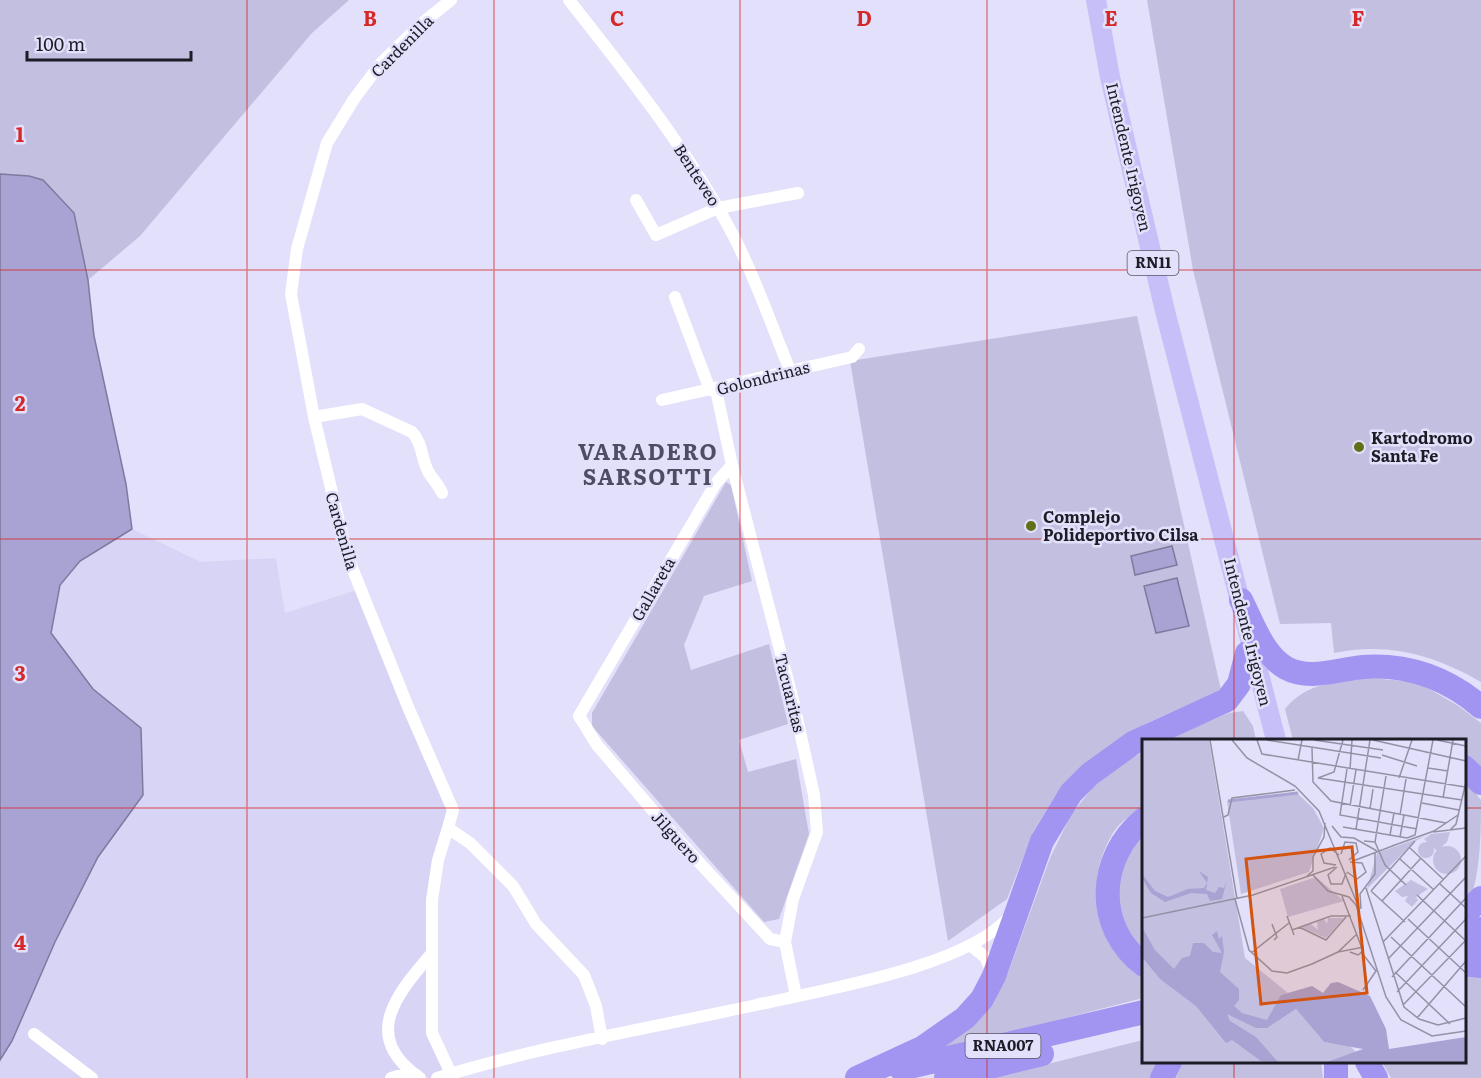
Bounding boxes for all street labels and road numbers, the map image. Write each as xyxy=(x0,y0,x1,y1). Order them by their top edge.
street label: Cardenilla xyxy=(365,8,438,82)
street label: Intendente Irigoyen xyxy=(1101,80,1159,234)
street label: Benteveo xyxy=(669,139,727,210)
road number: RN11 xyxy=(1128,251,1178,275)
street label: Golondrinas xyxy=(714,354,812,400)
street label: Cardenilla xyxy=(320,489,366,573)
street label: Gallareta xyxy=(624,552,680,625)
street label: Intendente Irigoyen xyxy=(1219,555,1279,709)
street label: Tacuaritas xyxy=(770,651,812,735)
street label: Jilguero xyxy=(647,805,707,868)
road number: RNA007 xyxy=(966,1034,1040,1058)

